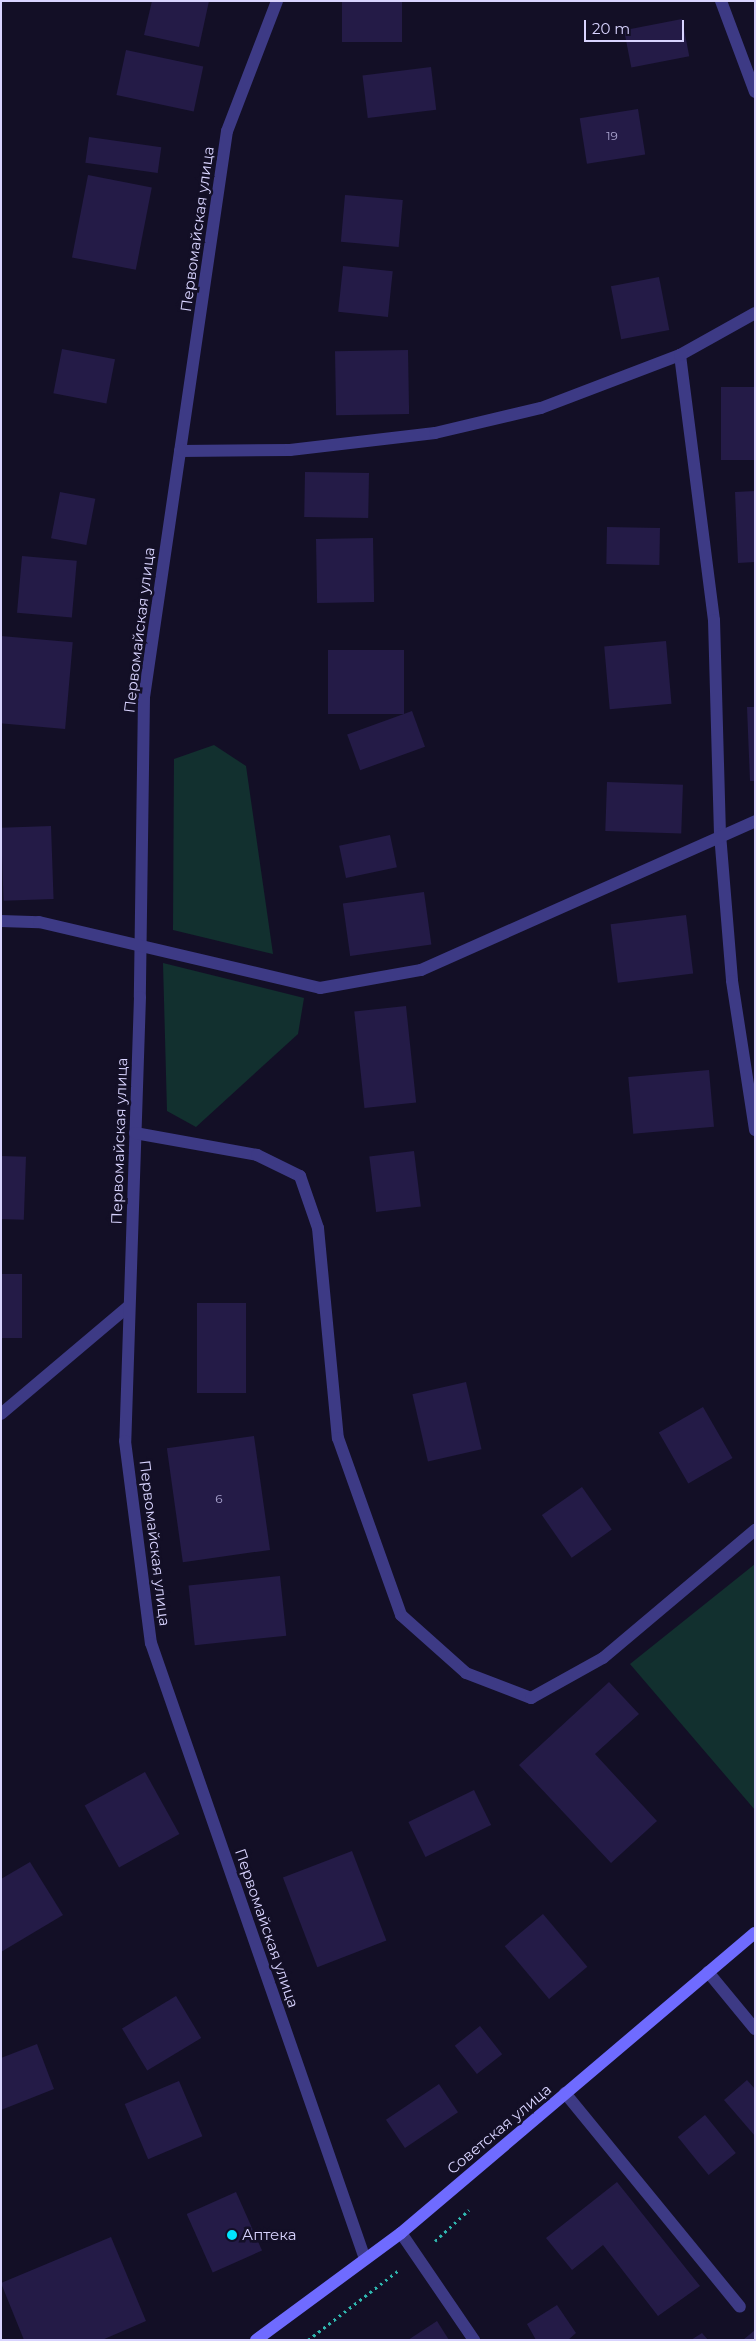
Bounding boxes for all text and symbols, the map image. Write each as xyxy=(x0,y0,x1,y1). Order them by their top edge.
scale bar xyxy=(586,10,686,42)
text: 20 m xyxy=(592,19,630,38)
house number: 19 xyxy=(606,129,618,143)
street label: Первомайская улица xyxy=(176,145,218,313)
street label: Первомайская улица xyxy=(120,546,158,714)
street label: Первомайская улица xyxy=(107,1057,131,1225)
street label: Первомайская улица xyxy=(136,1459,174,1627)
house number: 6 xyxy=(215,1492,223,1506)
street label: Первомайская улица xyxy=(231,1846,303,2010)
street label: Советская улица xyxy=(443,2080,555,2178)
place label: Аптека xyxy=(242,2226,297,2244)
marker: Аптека xyxy=(226,2229,238,2241)

